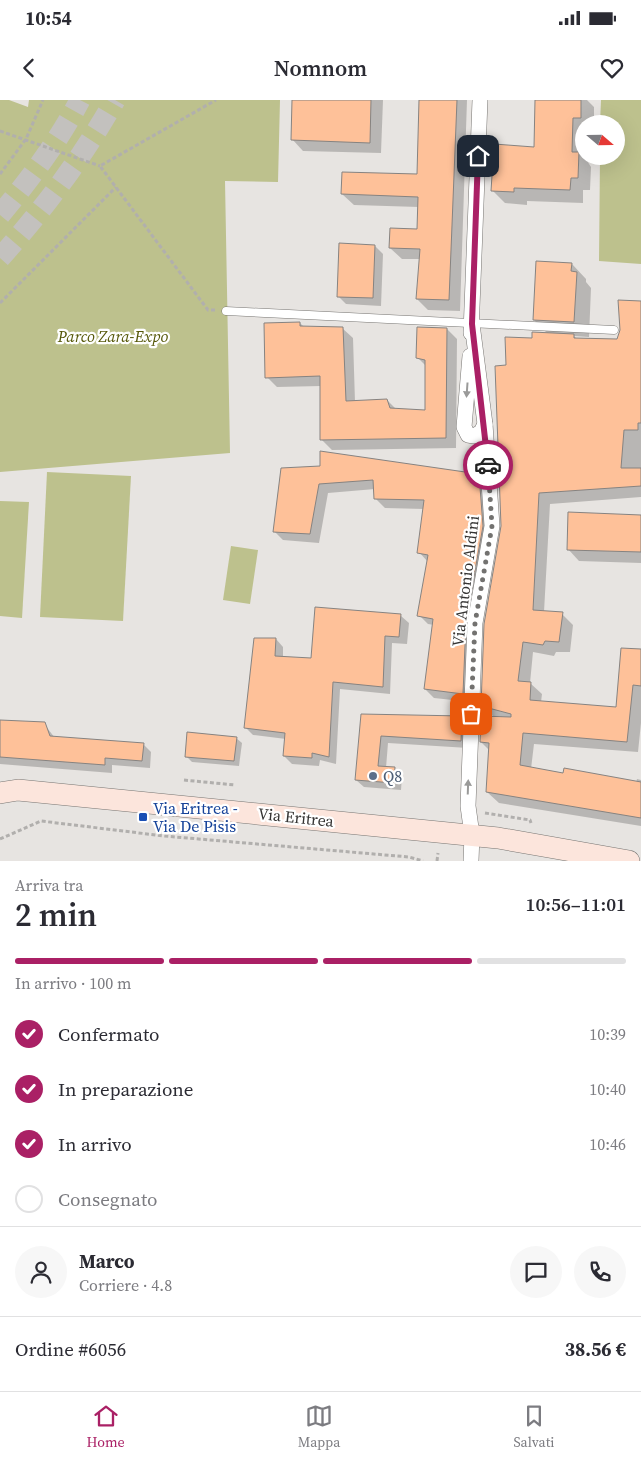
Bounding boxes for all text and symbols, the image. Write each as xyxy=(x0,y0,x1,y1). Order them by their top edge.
text: 10:54 xyxy=(25,5,72,31)
text: Nomnom xyxy=(274,53,367,83)
icon: back xyxy=(15,54,43,82)
icon: heart xyxy=(598,54,626,82)
north arrow xyxy=(575,115,625,165)
map controls xyxy=(575,115,625,165)
pin xyxy=(457,135,499,177)
icon: home xyxy=(464,142,492,170)
park label: Parco Zara-Expo xyxy=(57,325,169,347)
one-way arrow xyxy=(463,382,471,398)
courier xyxy=(463,440,513,490)
icon: car xyxy=(474,451,502,479)
street label: Via Antonio Aldini xyxy=(446,514,484,648)
pin xyxy=(450,693,492,735)
icon: bag xyxy=(457,700,485,728)
place label: Q8 xyxy=(383,765,402,787)
marker: Q8 xyxy=(367,770,379,782)
one-way arrow xyxy=(465,778,473,794)
place label: Via Eritrea - Via De Pisis xyxy=(153,797,238,837)
street label: Via Eritrea xyxy=(257,802,336,832)
marker: Via Eritrea - Via De Pisis xyxy=(137,811,149,823)
text: Arriva tra xyxy=(15,874,83,896)
text: 10:56–11:01 xyxy=(526,891,626,917)
text: 2 min xyxy=(15,893,97,937)
text: In arrivo · 100 m xyxy=(15,972,131,994)
icon: check xyxy=(15,1020,43,1048)
text: Confermato xyxy=(58,1021,160,1047)
text: 10:39 xyxy=(589,1023,626,1045)
icon: check xyxy=(15,1075,43,1103)
text: In preparazione xyxy=(58,1076,194,1102)
text: 10:40 xyxy=(589,1078,626,1100)
icon: check xyxy=(15,1130,43,1158)
text: In arrivo xyxy=(58,1131,132,1157)
text: 10:46 xyxy=(589,1133,626,1155)
text: Consegnato xyxy=(58,1186,158,1212)
button: person xyxy=(15,1246,67,1298)
button: chat xyxy=(510,1246,562,1298)
button: phone xyxy=(574,1246,626,1298)
text: Marco xyxy=(79,1248,135,1274)
text: Corriere · 4.8 xyxy=(79,1274,172,1296)
text: Ordine #6056 xyxy=(15,1336,126,1362)
text: 38.56 € xyxy=(565,1336,626,1362)
tab: Home xyxy=(87,1402,125,1452)
tab: Mappa xyxy=(298,1402,340,1452)
tab: Salvati xyxy=(513,1402,554,1452)

